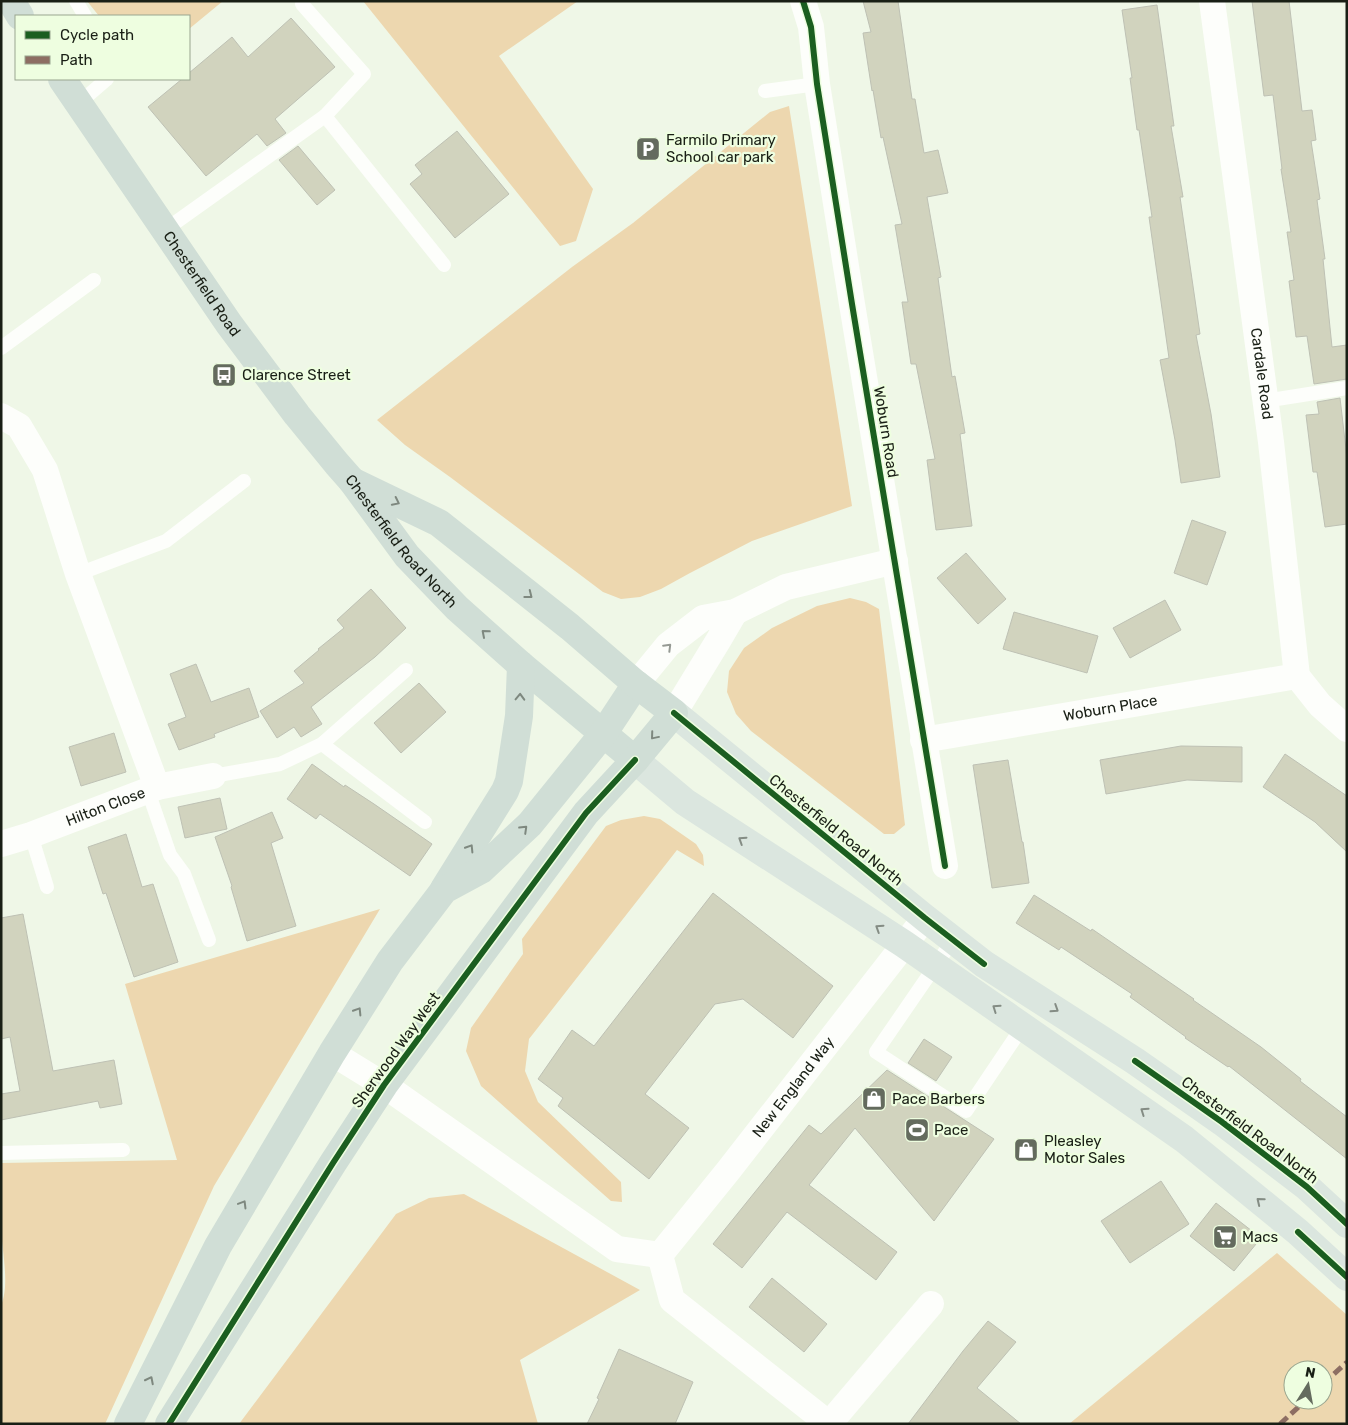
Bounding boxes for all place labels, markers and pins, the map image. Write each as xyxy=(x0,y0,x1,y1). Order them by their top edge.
place label: Farmilo Primary School car park xyxy=(666,131,776,166)
parking icon: Farmilo Primary School car park xyxy=(635,136,661,162)
bus stop icon: Clarence Street xyxy=(211,362,237,388)
place label: Clarence Street xyxy=(242,366,351,384)
shop icon: Pace Barbers xyxy=(861,1086,887,1112)
place label: Pace Barbers xyxy=(892,1090,985,1108)
sports icon: Pace xyxy=(904,1117,930,1143)
place label: Pace xyxy=(934,1121,968,1139)
place label: Pleasley Motor Sales xyxy=(1044,1132,1126,1167)
shop icon: Pleasley Motor Sales xyxy=(1013,1137,1039,1163)
supermarket icon: Macs xyxy=(1212,1224,1238,1250)
place label: Macs xyxy=(1242,1228,1278,1246)

